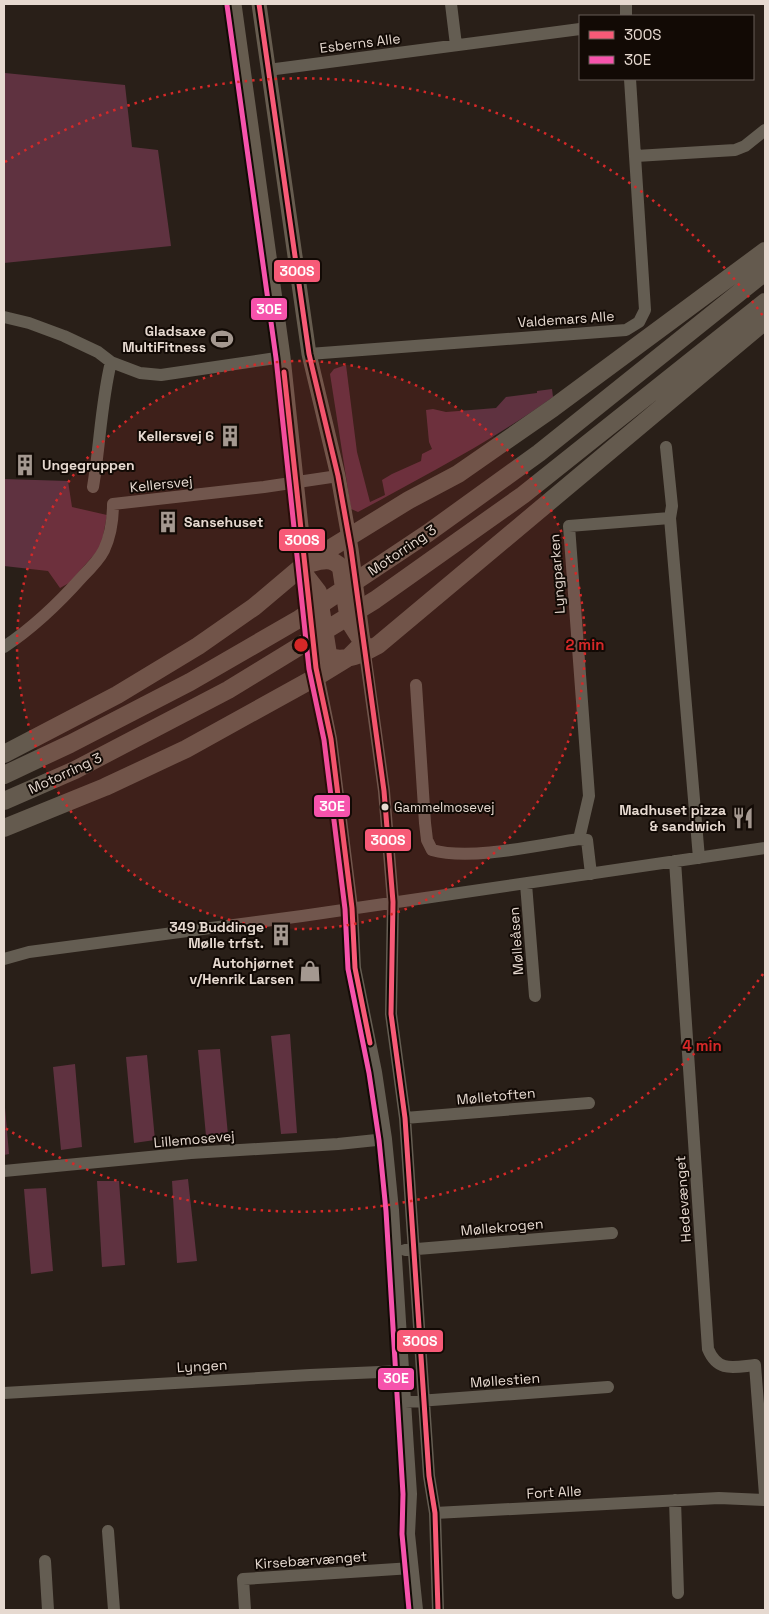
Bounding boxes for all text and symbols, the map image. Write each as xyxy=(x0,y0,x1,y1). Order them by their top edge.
legend xyxy=(579,15,754,80)
text: 300S xyxy=(624,25,662,44)
street label: Esberns Alle xyxy=(319,29,401,57)
text: 30E xyxy=(624,50,651,69)
line badge: 300S xyxy=(273,259,321,283)
text: 300S xyxy=(279,262,315,280)
line badge: 30E xyxy=(250,297,288,321)
text: 30E xyxy=(256,300,282,318)
street label: Valdemars Alle xyxy=(517,307,615,331)
place label: Gladsaxe MultiFitness xyxy=(122,322,206,356)
sports icon: Gladsaxe MultiFitness xyxy=(209,326,235,352)
building icon: Kellersvej 6 xyxy=(217,423,243,449)
place label: Kellersvej 6 xyxy=(138,427,214,445)
building icon: Ungegruppen xyxy=(12,452,38,478)
place label: Ungegruppen xyxy=(42,456,135,474)
street label: Kellersvej xyxy=(129,472,193,496)
building icon: Sansehuset xyxy=(155,509,181,535)
place label: Sansehuset xyxy=(184,513,263,531)
street label: Motorring 3 xyxy=(364,520,440,580)
line badge: 300S xyxy=(278,528,326,552)
text: 300S xyxy=(284,531,320,549)
street label: Lyngparken xyxy=(545,533,569,615)
text: 2 min xyxy=(566,635,604,654)
centre of rings xyxy=(292,636,310,654)
street label: Motorring 3 xyxy=(25,748,105,798)
line badge: 30E xyxy=(313,794,351,818)
text: 30E xyxy=(319,797,345,815)
place label: Gammelmosevej xyxy=(394,799,494,816)
place label: Madhuset pizza & sandwich xyxy=(619,801,726,835)
marker: Gammelmosevej xyxy=(380,802,390,812)
restaurant icon: Madhuset pizza & sandwich xyxy=(730,805,756,831)
line badge: 300S xyxy=(364,828,412,852)
text: 300S xyxy=(370,831,406,849)
street label: Mølleåsen xyxy=(505,906,527,976)
place label: 349 Buddinge Mølle trfst. xyxy=(169,918,264,952)
building icon: 349 Buddinge Mølle trfst. xyxy=(268,922,294,948)
place label: Autohjørnet v/Henrik Larsen xyxy=(189,954,294,988)
shop icon: Autohjørnet v/Henrik Larsen xyxy=(297,958,323,984)
text: 4 min xyxy=(682,1036,722,1055)
street label: Mølletoften xyxy=(456,1084,536,1108)
street label: Lillemosevej xyxy=(153,1126,235,1152)
street label: Hedevænget xyxy=(671,1155,695,1243)
street label: Møllekrogen xyxy=(460,1214,544,1240)
line badge: 300S xyxy=(396,1329,444,1353)
text: 300S xyxy=(402,1332,438,1350)
street label: Lyngen xyxy=(176,1356,228,1376)
line badge: 30E xyxy=(377,1367,415,1391)
text: 30E xyxy=(383,1369,409,1387)
street label: Møllestien xyxy=(470,1369,540,1391)
street label: Fort Alle xyxy=(526,1482,582,1502)
street label: Kirsebærvænget xyxy=(254,1547,368,1573)

